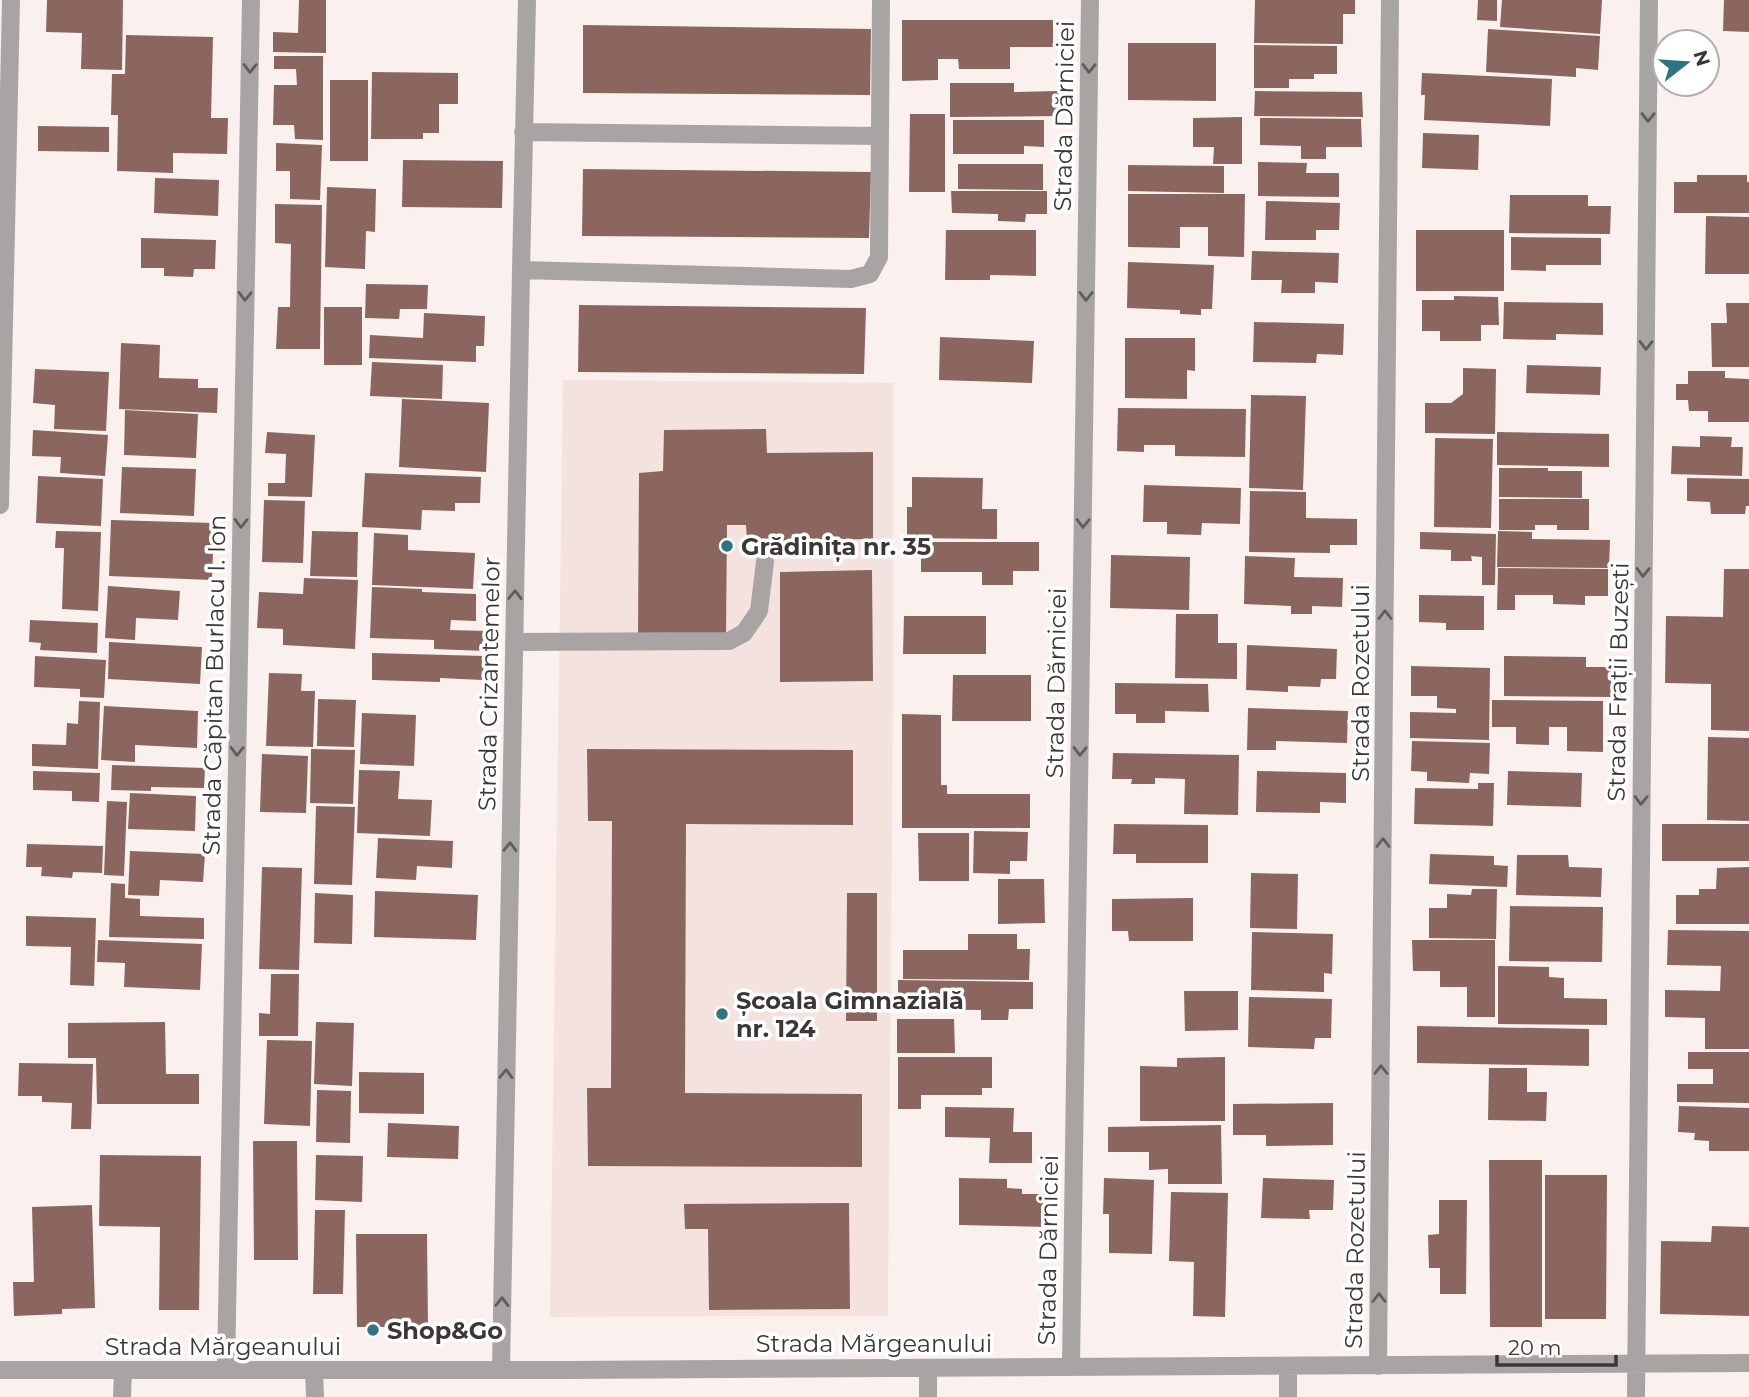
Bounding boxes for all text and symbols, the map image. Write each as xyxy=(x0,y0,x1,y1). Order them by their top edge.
street label: Strada Dărniciei xyxy=(1048,20,1080,212)
north arrow xyxy=(1651,28,1721,98)
text: N xyxy=(1689,47,1715,69)
one-way arrow xyxy=(242,63,258,74)
one-way arrow xyxy=(1081,63,1097,74)
one-way arrow xyxy=(1640,112,1656,123)
one-way arrow xyxy=(238,290,253,301)
one-way arrow xyxy=(1078,291,1094,301)
one-way arrow xyxy=(1638,340,1654,350)
street label: Strada Căpitan Burlacu I. Ion xyxy=(197,514,231,856)
one-way arrow xyxy=(233,518,249,529)
one-way arrow xyxy=(1075,518,1091,529)
place label: Grădinița nr. 35 xyxy=(741,532,931,562)
marker: Grădinița nr. 35 xyxy=(719,538,735,554)
street label: Strada Crizantemelor xyxy=(472,557,506,811)
street label: Strada Frații Buzești xyxy=(1601,562,1635,802)
one-way arrow xyxy=(1636,567,1651,578)
street label: Strada Rozetului xyxy=(1346,584,1375,782)
street label: Strada Dărniciei xyxy=(1040,587,1072,779)
one-way arrow xyxy=(507,589,523,599)
one-way arrow xyxy=(1377,610,1393,620)
one-way arrow xyxy=(229,746,245,756)
one-way arrow xyxy=(1072,746,1088,756)
one-way arrow xyxy=(1633,795,1649,805)
one-way arrow xyxy=(1375,837,1391,848)
one-way arrow xyxy=(503,841,518,852)
place label: Școala Gimnazială nr. 124 xyxy=(736,986,964,1043)
marker: Școala Gimnazială nr. 124 xyxy=(714,1006,730,1022)
one-way arrow xyxy=(1373,1065,1389,1075)
one-way arrow xyxy=(499,1068,514,1079)
street label: Strada Rozetului xyxy=(1339,1151,1371,1349)
street label: Strada Dărniciei xyxy=(1032,1154,1064,1346)
one-way arrow xyxy=(1371,1292,1387,1303)
one-way arrow xyxy=(495,1296,510,1307)
place label: Shop&Go xyxy=(387,1316,503,1345)
marker: Shop&Go xyxy=(365,1322,381,1338)
scale bar xyxy=(1497,1324,1616,1368)
street label: Strada Mărgeanului xyxy=(756,1329,992,1358)
street label: Strada Mărgeanului xyxy=(105,1332,341,1361)
text: 20 m xyxy=(1508,1335,1562,1360)

